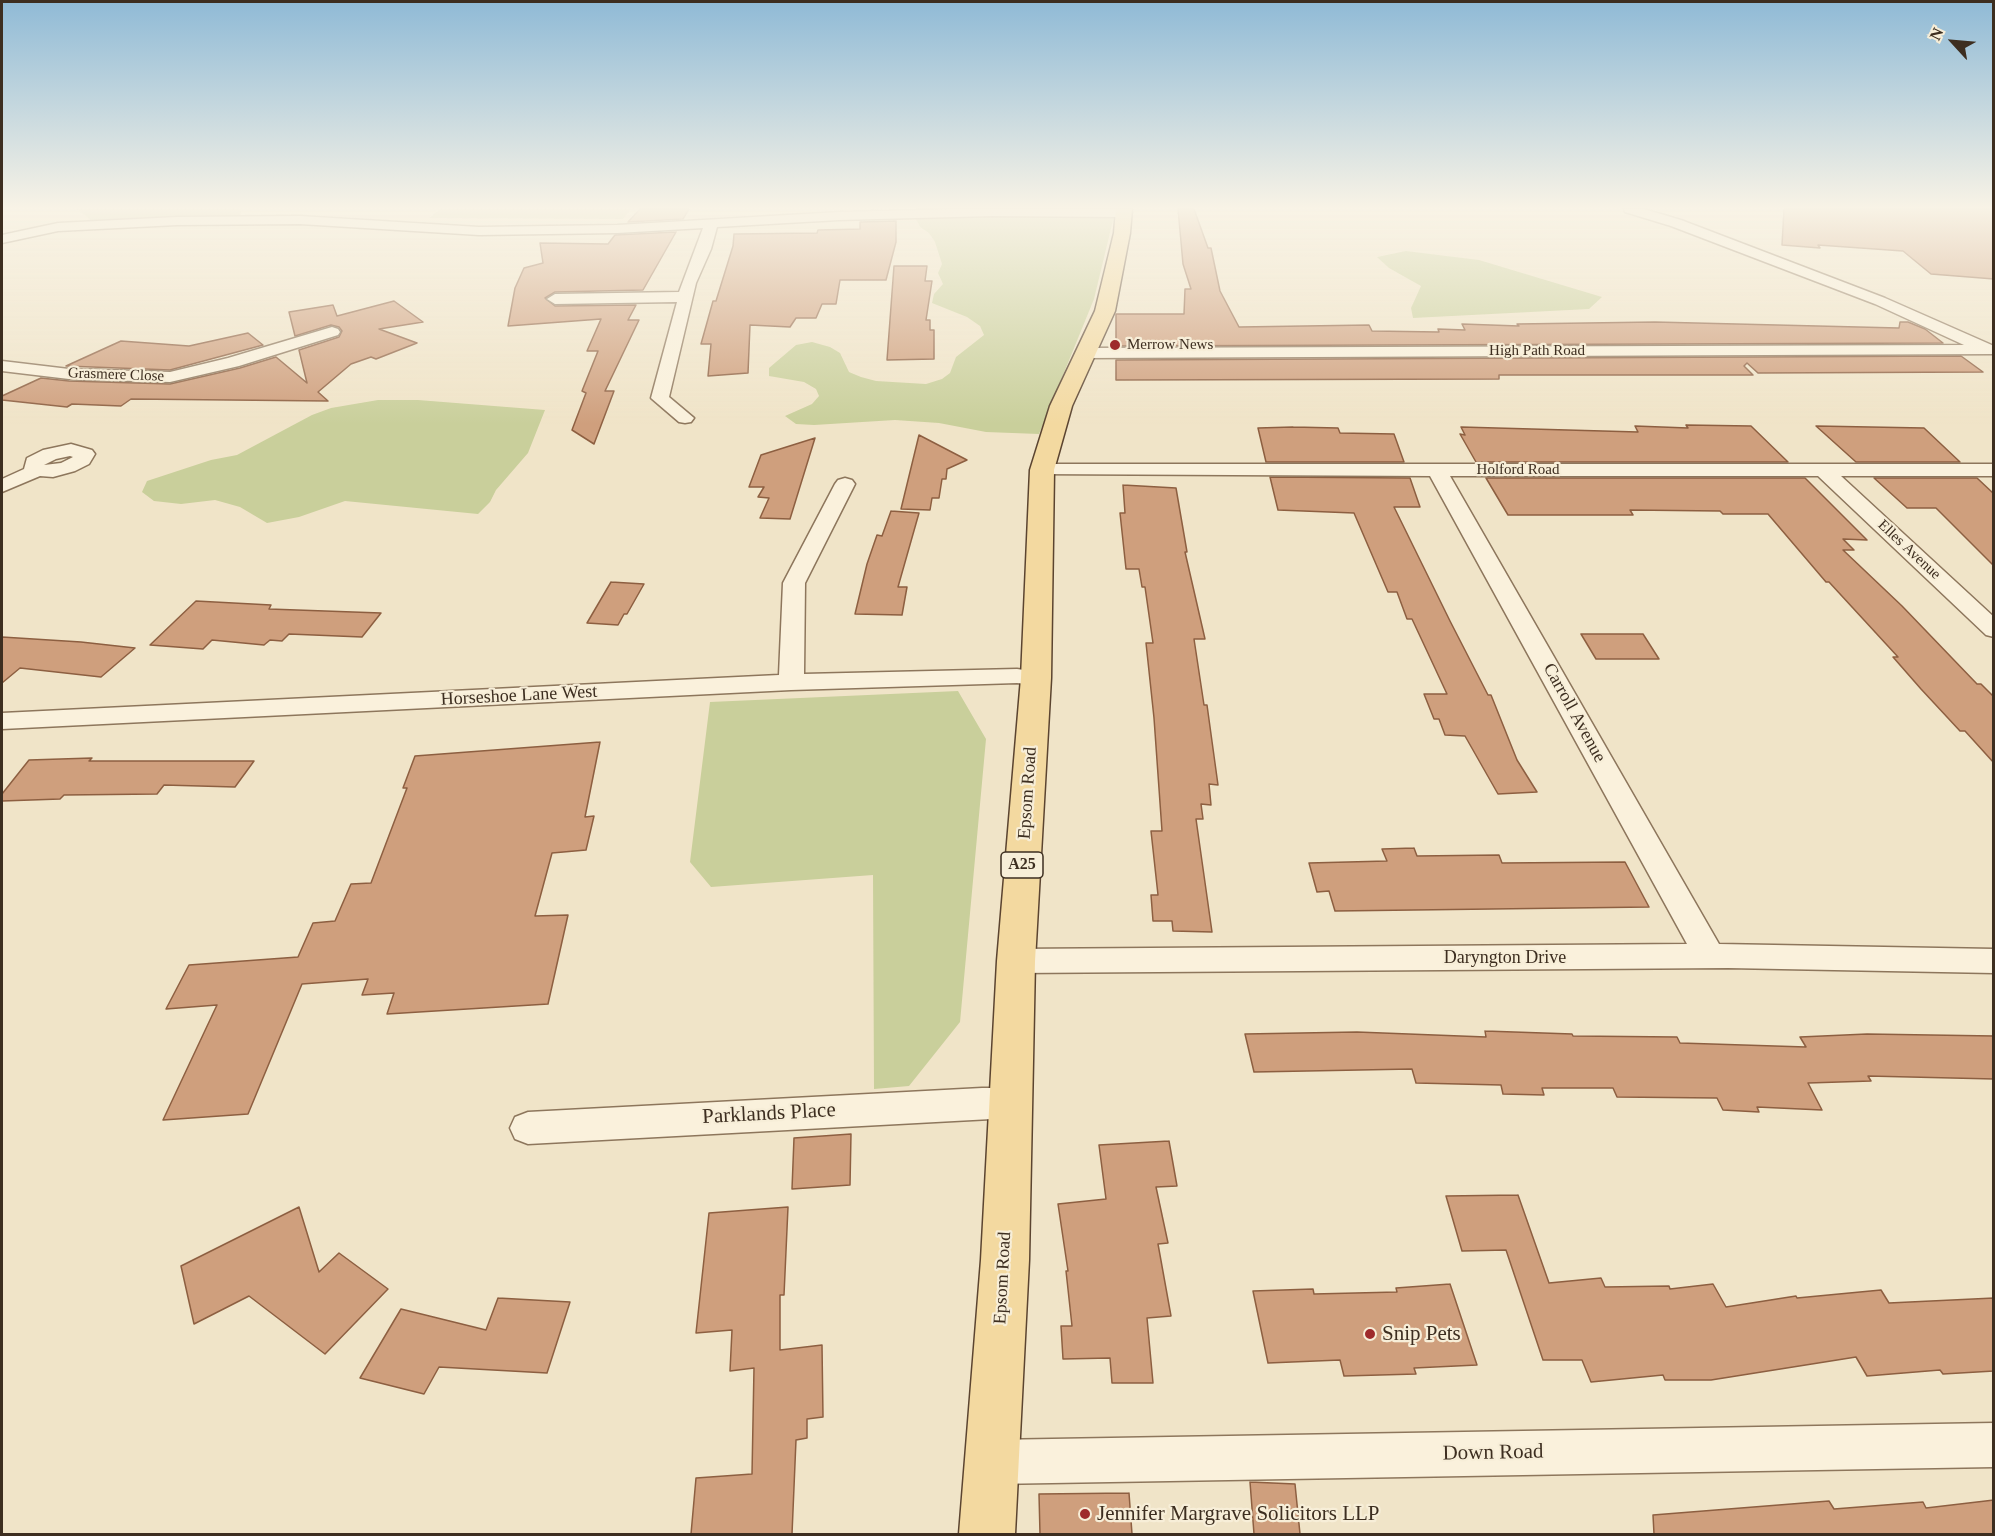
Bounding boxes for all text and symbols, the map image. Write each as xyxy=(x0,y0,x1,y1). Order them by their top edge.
north arrow xyxy=(1923,12,1983,72)
text: N xyxy=(1926,25,1947,43)
place label: Merrow News xyxy=(1127,336,1213,354)
marker: Merrow News xyxy=(1108,338,1122,352)
street label: High Path Road xyxy=(1489,342,1585,360)
street label: Grasmere Close xyxy=(68,364,164,386)
street label: Holford Road xyxy=(1477,461,1559,479)
street label: Elles Avenue xyxy=(1874,516,1944,584)
street label: Carroll Avenue xyxy=(1538,660,1610,766)
street label: Horseshoe Lane West xyxy=(440,681,598,711)
street label: Epsom Road xyxy=(1014,746,1042,840)
road number: A25 xyxy=(1001,852,1043,878)
street label: Daryngton Drive xyxy=(1444,947,1566,969)
street label: Parklands Place xyxy=(702,1098,836,1130)
street label: Epsom Road xyxy=(990,1231,1016,1325)
place label: Snip Pets xyxy=(1382,1321,1461,1347)
marker: Snip Pets xyxy=(1363,1327,1377,1341)
street label: Down Road xyxy=(1442,1440,1544,1466)
place label: Jennifer Margrave Solicitors LLP xyxy=(1097,1501,1379,1527)
marker: Jennifer Margrave Solicitors LLP xyxy=(1078,1507,1092,1521)

